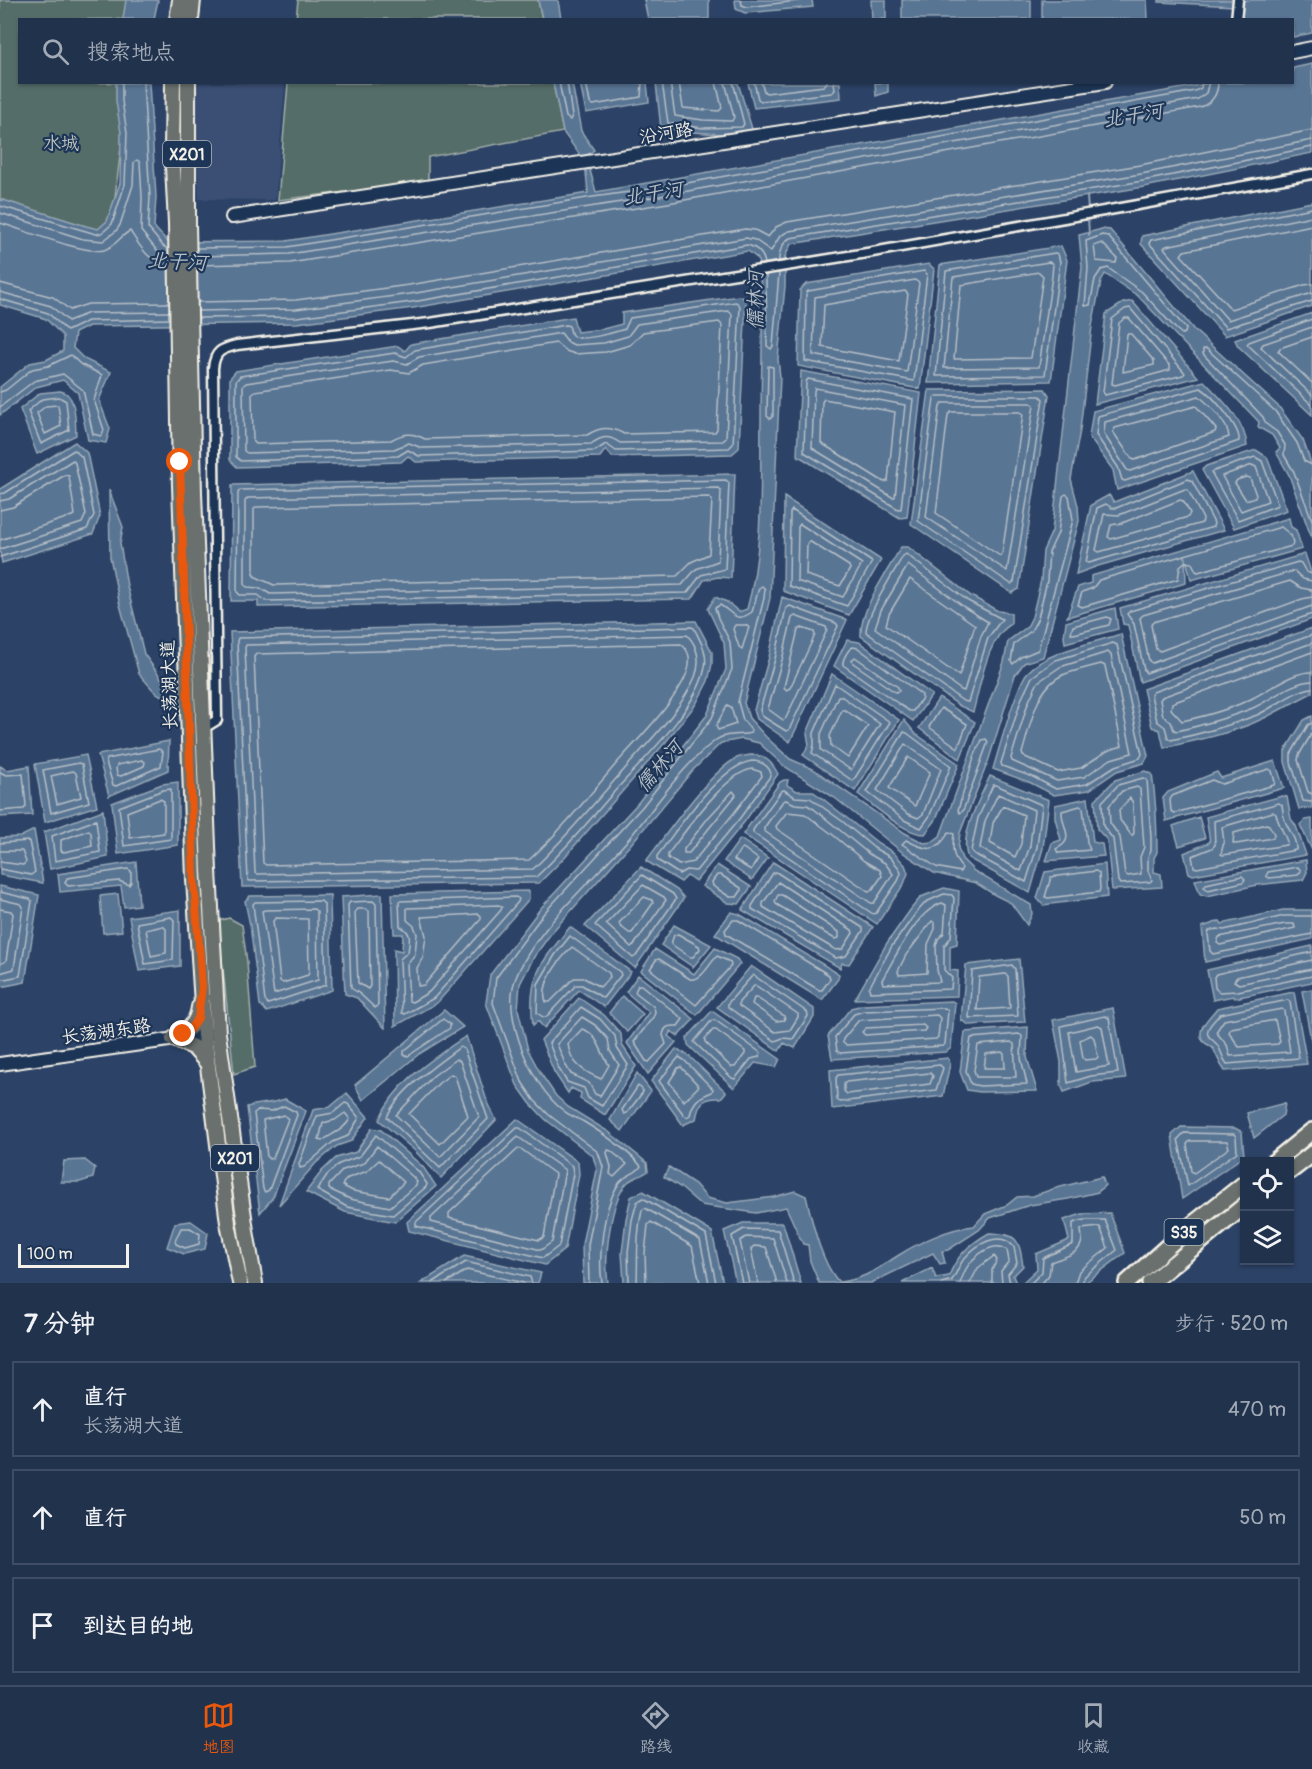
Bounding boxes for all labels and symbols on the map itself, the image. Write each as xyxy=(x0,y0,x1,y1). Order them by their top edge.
water label: 北干河 xyxy=(1101,98,1168,133)
street label: 沿河路 xyxy=(638,118,695,149)
park label: 水城 xyxy=(43,132,79,155)
road number: X201 xyxy=(163,141,211,167)
water label: 北干河 xyxy=(621,176,688,211)
water label: 北干河 xyxy=(146,247,211,276)
water label: 儒林河 xyxy=(743,267,768,330)
route start xyxy=(166,448,192,474)
street label: 长荡湖大道 xyxy=(156,640,183,730)
water label: 儒林河 xyxy=(630,733,690,797)
street label: 长荡湖东路 xyxy=(60,1014,152,1049)
route end xyxy=(169,1020,195,1046)
road number: X201 xyxy=(211,1145,259,1171)
road number: S35 xyxy=(1164,1219,1204,1245)
scale bar xyxy=(18,1241,129,1268)

